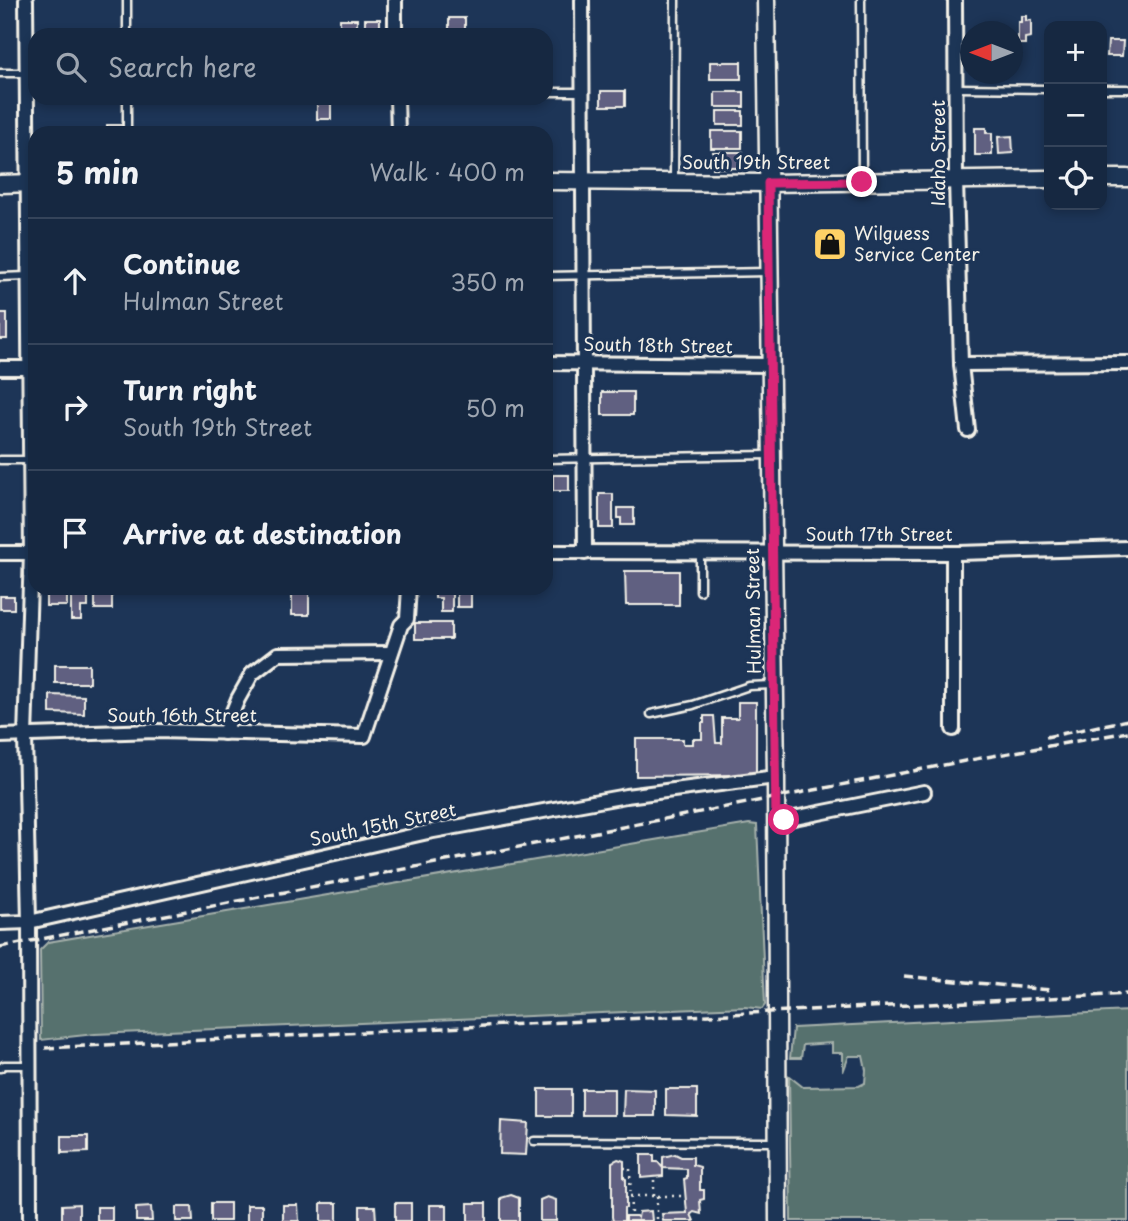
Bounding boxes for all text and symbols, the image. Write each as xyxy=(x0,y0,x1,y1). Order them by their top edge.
north arrow xyxy=(960,21,1023,84)
map controls xyxy=(1044,21,1107,210)
button: + xyxy=(1044,21,1107,84)
search box xyxy=(28,28,553,105)
text: Search here xyxy=(108,47,257,86)
icon: search xyxy=(52,48,90,86)
button: − xyxy=(1044,84,1107,147)
street label: Idaho Street xyxy=(924,100,951,206)
button: locate xyxy=(1044,147,1107,210)
street label: South 19th Street xyxy=(682,148,830,175)
text: 5 min xyxy=(56,149,139,194)
text: Walk · 400 m xyxy=(370,154,525,189)
route end xyxy=(846,166,877,197)
place label: Wilguess Service Center xyxy=(854,219,980,267)
shop icon: Wilguess Service Center xyxy=(811,225,849,263)
text: Continue xyxy=(123,244,240,283)
icon: ahead xyxy=(56,262,94,300)
text: 350 m xyxy=(450,264,525,299)
text: Hulman Street xyxy=(123,283,283,318)
street label: South 18th Street xyxy=(583,330,733,359)
text: Turn right xyxy=(123,370,257,409)
icon: right xyxy=(56,388,94,426)
text: 50 m xyxy=(465,390,525,425)
text: South 19th Street xyxy=(123,409,312,444)
icon: arrive xyxy=(56,514,94,552)
text: Arrive at destination xyxy=(123,514,402,553)
street label: South 17th Street xyxy=(805,520,953,547)
street label: Hulman Street xyxy=(738,548,767,674)
street label: South 16th Street xyxy=(107,701,257,728)
street label: South 15th Street xyxy=(307,795,458,852)
route start xyxy=(768,804,799,835)

